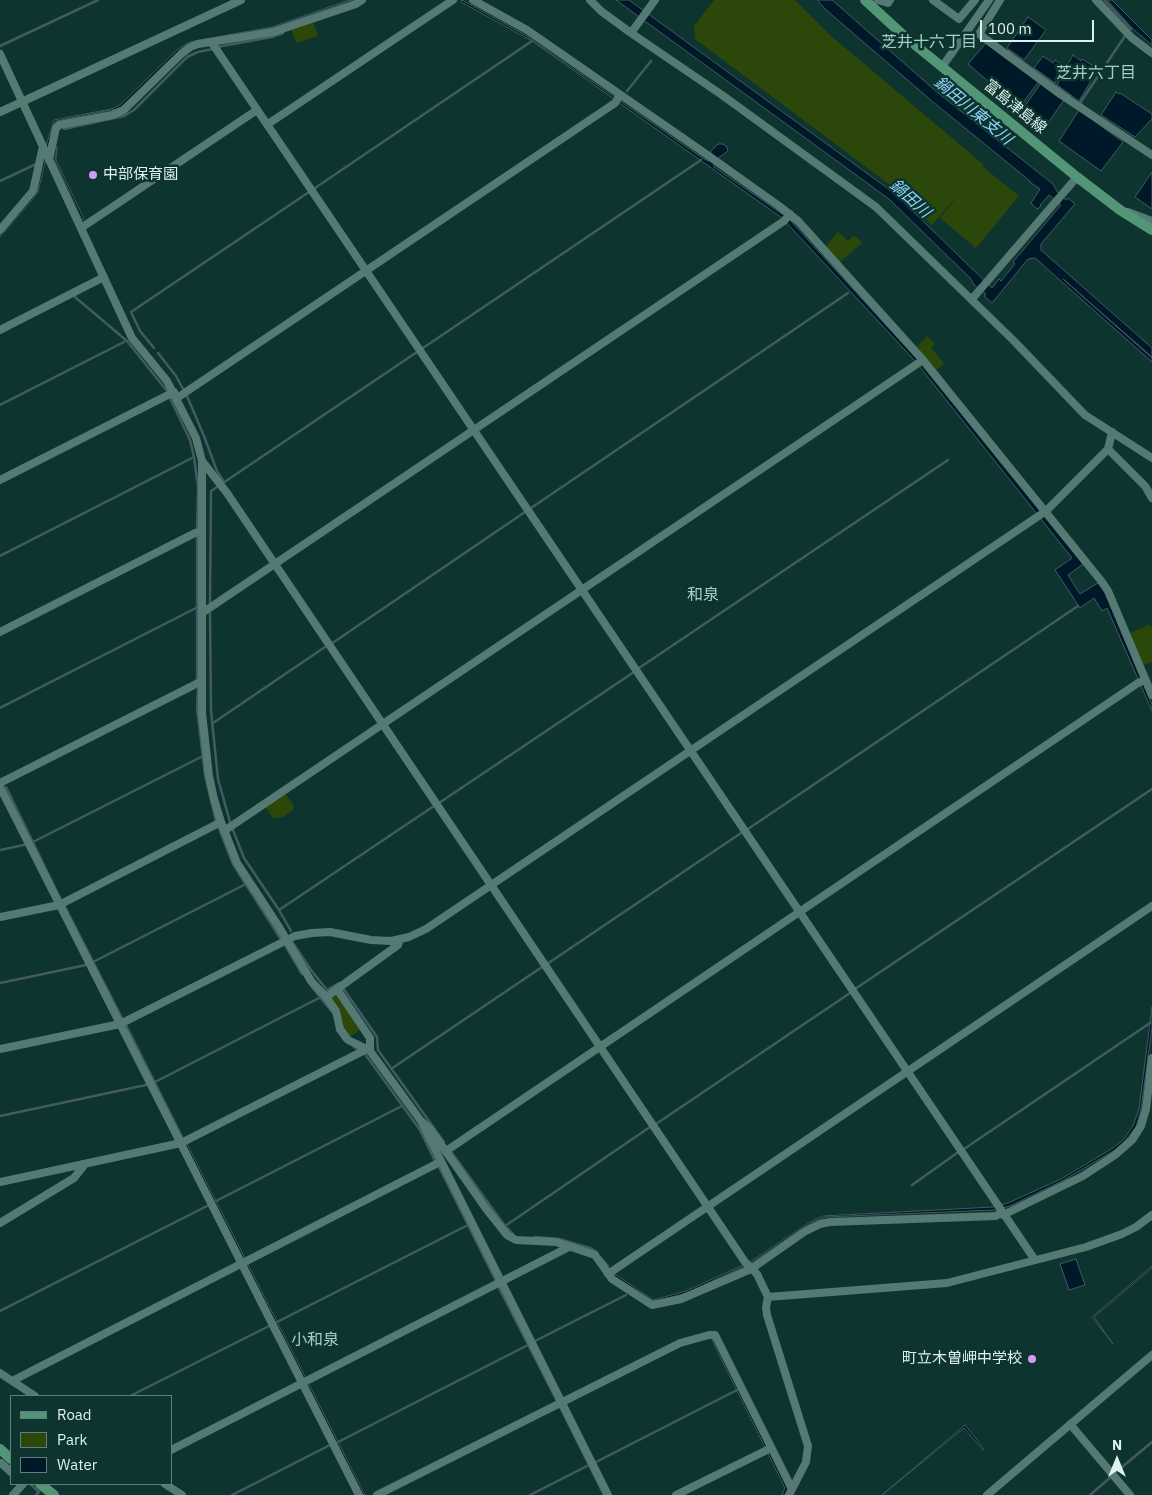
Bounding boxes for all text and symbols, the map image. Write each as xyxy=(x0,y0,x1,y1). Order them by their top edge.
scale bar xyxy=(982,10,1096,42)
text: 100 m xyxy=(988,19,1032,38)
district label: 芝井十六丁目 xyxy=(881,32,977,52)
district label: 芝井六丁目 xyxy=(1056,63,1136,83)
water label: 鍋田川東支川 xyxy=(930,73,1016,149)
street label: 富島津島線 xyxy=(980,76,1050,138)
place label: 中部保育園 xyxy=(103,166,178,184)
marker: 中部保育園 xyxy=(87,169,99,181)
water label: 鍋田川 xyxy=(886,176,934,222)
district label: 和泉 xyxy=(687,585,719,605)
district label: 小和泉 xyxy=(291,1330,339,1350)
place label: 町立木曽岬中学校 xyxy=(902,1350,1022,1368)
marker: 町立木曽岬中学校 xyxy=(1026,1353,1038,1365)
legend xyxy=(10,1395,172,1485)
text: Road xyxy=(57,1405,92,1424)
text: Park xyxy=(57,1430,87,1449)
north arrow xyxy=(1092,1435,1142,1485)
text: N xyxy=(1112,1436,1122,1454)
text: Water xyxy=(57,1455,97,1474)

